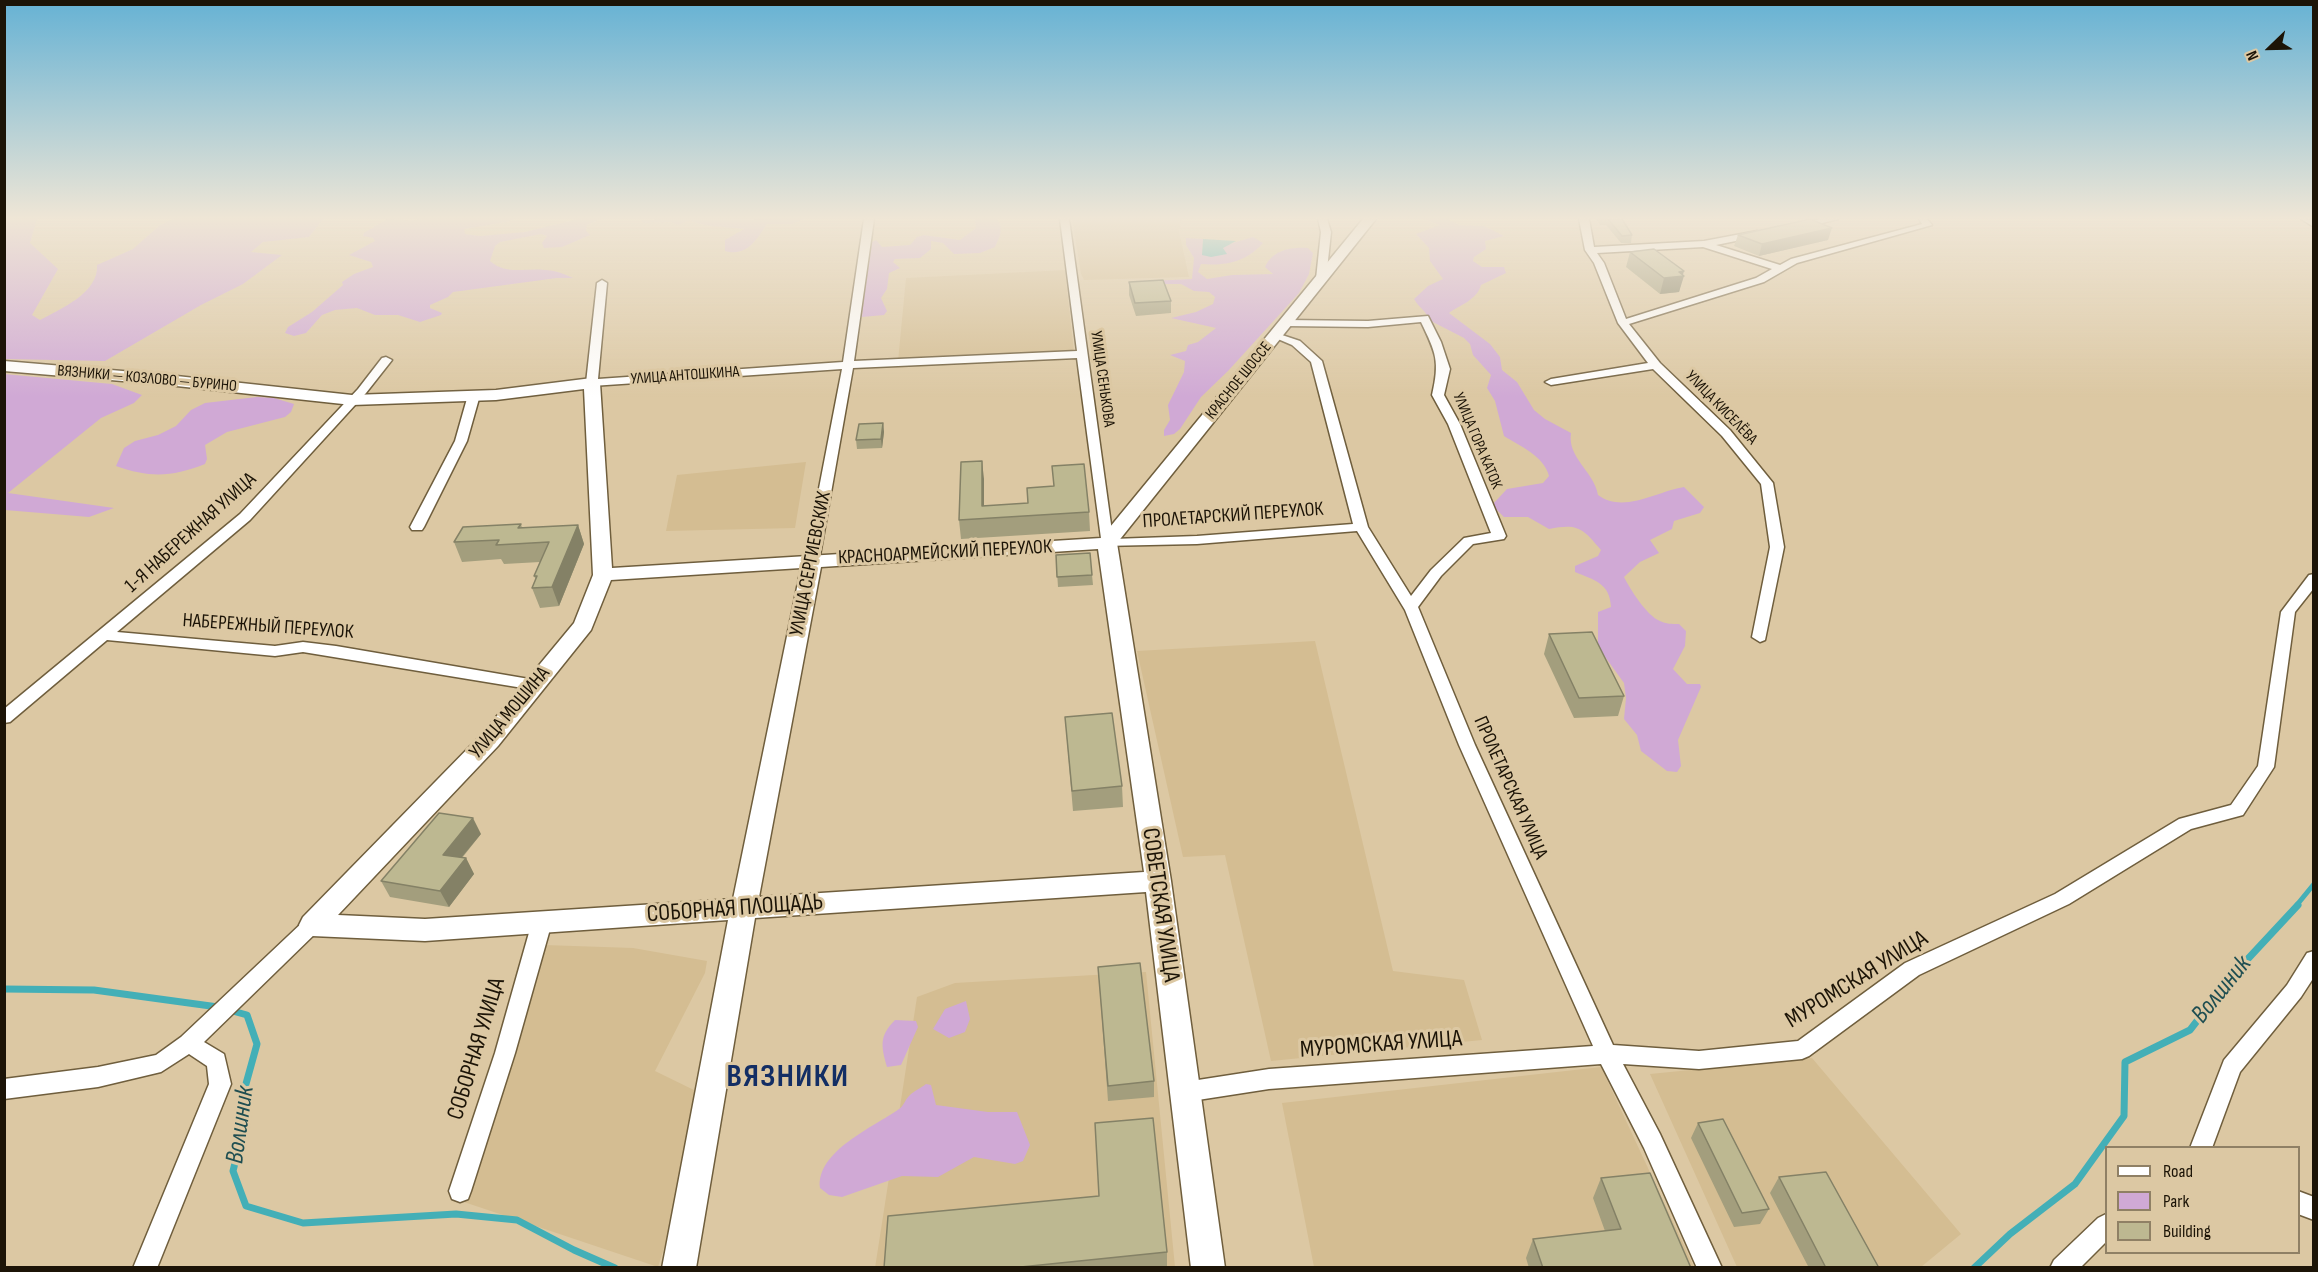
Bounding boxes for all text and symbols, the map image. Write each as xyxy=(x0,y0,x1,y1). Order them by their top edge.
north arrow xyxy=(2240,18,2300,78)
text: N xyxy=(2243,48,2263,63)
street label: УЛИЦА СЕНЬКОВА xyxy=(1086,330,1118,428)
street label: КРАСНОЕ ШОССЕ xyxy=(1202,338,1276,424)
street label: ВЯЗНИКИ — КОЗЛОВО — БУРИНО xyxy=(56,362,238,396)
street label: УЛИЦА АНТОШКИНА xyxy=(630,363,740,389)
street label: УЛИЦА КИСЕЛЁВА xyxy=(1681,367,1761,449)
street label: УЛИЦА ГОРА КАТОК xyxy=(1448,390,1506,492)
street label: 1-Я НАБЕРЕЖНАЯ УЛИЦА xyxy=(120,468,262,598)
street label: УЛИЦА СЕРГИЕВСКИХ xyxy=(785,490,837,638)
street label: ПРОЛЕТАРСКИЙ ПЕРЕУЛОК xyxy=(1142,498,1324,534)
street label: КРАСНОАРМЕЙСКИЙ ПЕРЕУЛОК xyxy=(838,535,1052,571)
street label: НАБЕРЕЖНЫЙ ПЕРЕУЛОК xyxy=(182,609,354,645)
street label: УЛИЦА МОШИНА xyxy=(465,662,555,764)
street label: ПРОЛЕТАРСКАЯ УЛИЦА xyxy=(1468,713,1552,863)
street label: СОВЕТСКАЯ УЛИЦА xyxy=(1135,826,1185,984)
street label: СОБОРНАЯ ПЛОЩАДЬ xyxy=(646,888,824,930)
street label: МУРОМСКАЯ УЛИЦА xyxy=(1781,925,1933,1035)
water label: Волшник xyxy=(2185,950,2259,1030)
street label: СОБОРНАЯ УЛИЦА xyxy=(442,974,512,1124)
street label: МУРОМСКАЯ УЛИЦА xyxy=(1299,1025,1463,1065)
district label: ВЯЗНИКИ xyxy=(727,1059,849,1097)
water label: Волшник xyxy=(220,1084,262,1166)
legend xyxy=(2105,1146,2300,1254)
text: Road xyxy=(2163,1161,2193,1182)
text: Park xyxy=(2163,1191,2189,1212)
text: Building xyxy=(2163,1221,2211,1242)

